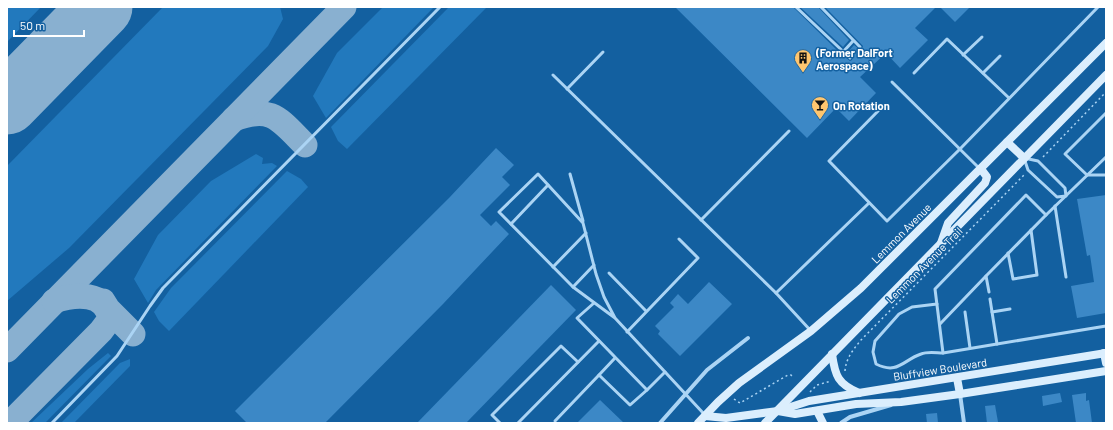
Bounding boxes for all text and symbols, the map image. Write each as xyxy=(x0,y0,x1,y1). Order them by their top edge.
scale bar xyxy=(14,12,84,38)
text: 50 m xyxy=(20,18,45,32)
place label: (Former DalFort Aerospace) xyxy=(815,46,893,72)
building icon: (Former DalFort Aerospace) xyxy=(793,48,813,73)
bar icon: On Rotation xyxy=(810,95,830,120)
place label: On Rotation xyxy=(833,99,890,112)
street label: Lemmon Avenue xyxy=(868,200,934,266)
street label: Lemmon Avenue Trail xyxy=(883,224,965,306)
street label: Bluffview Boulevard xyxy=(892,355,988,383)

